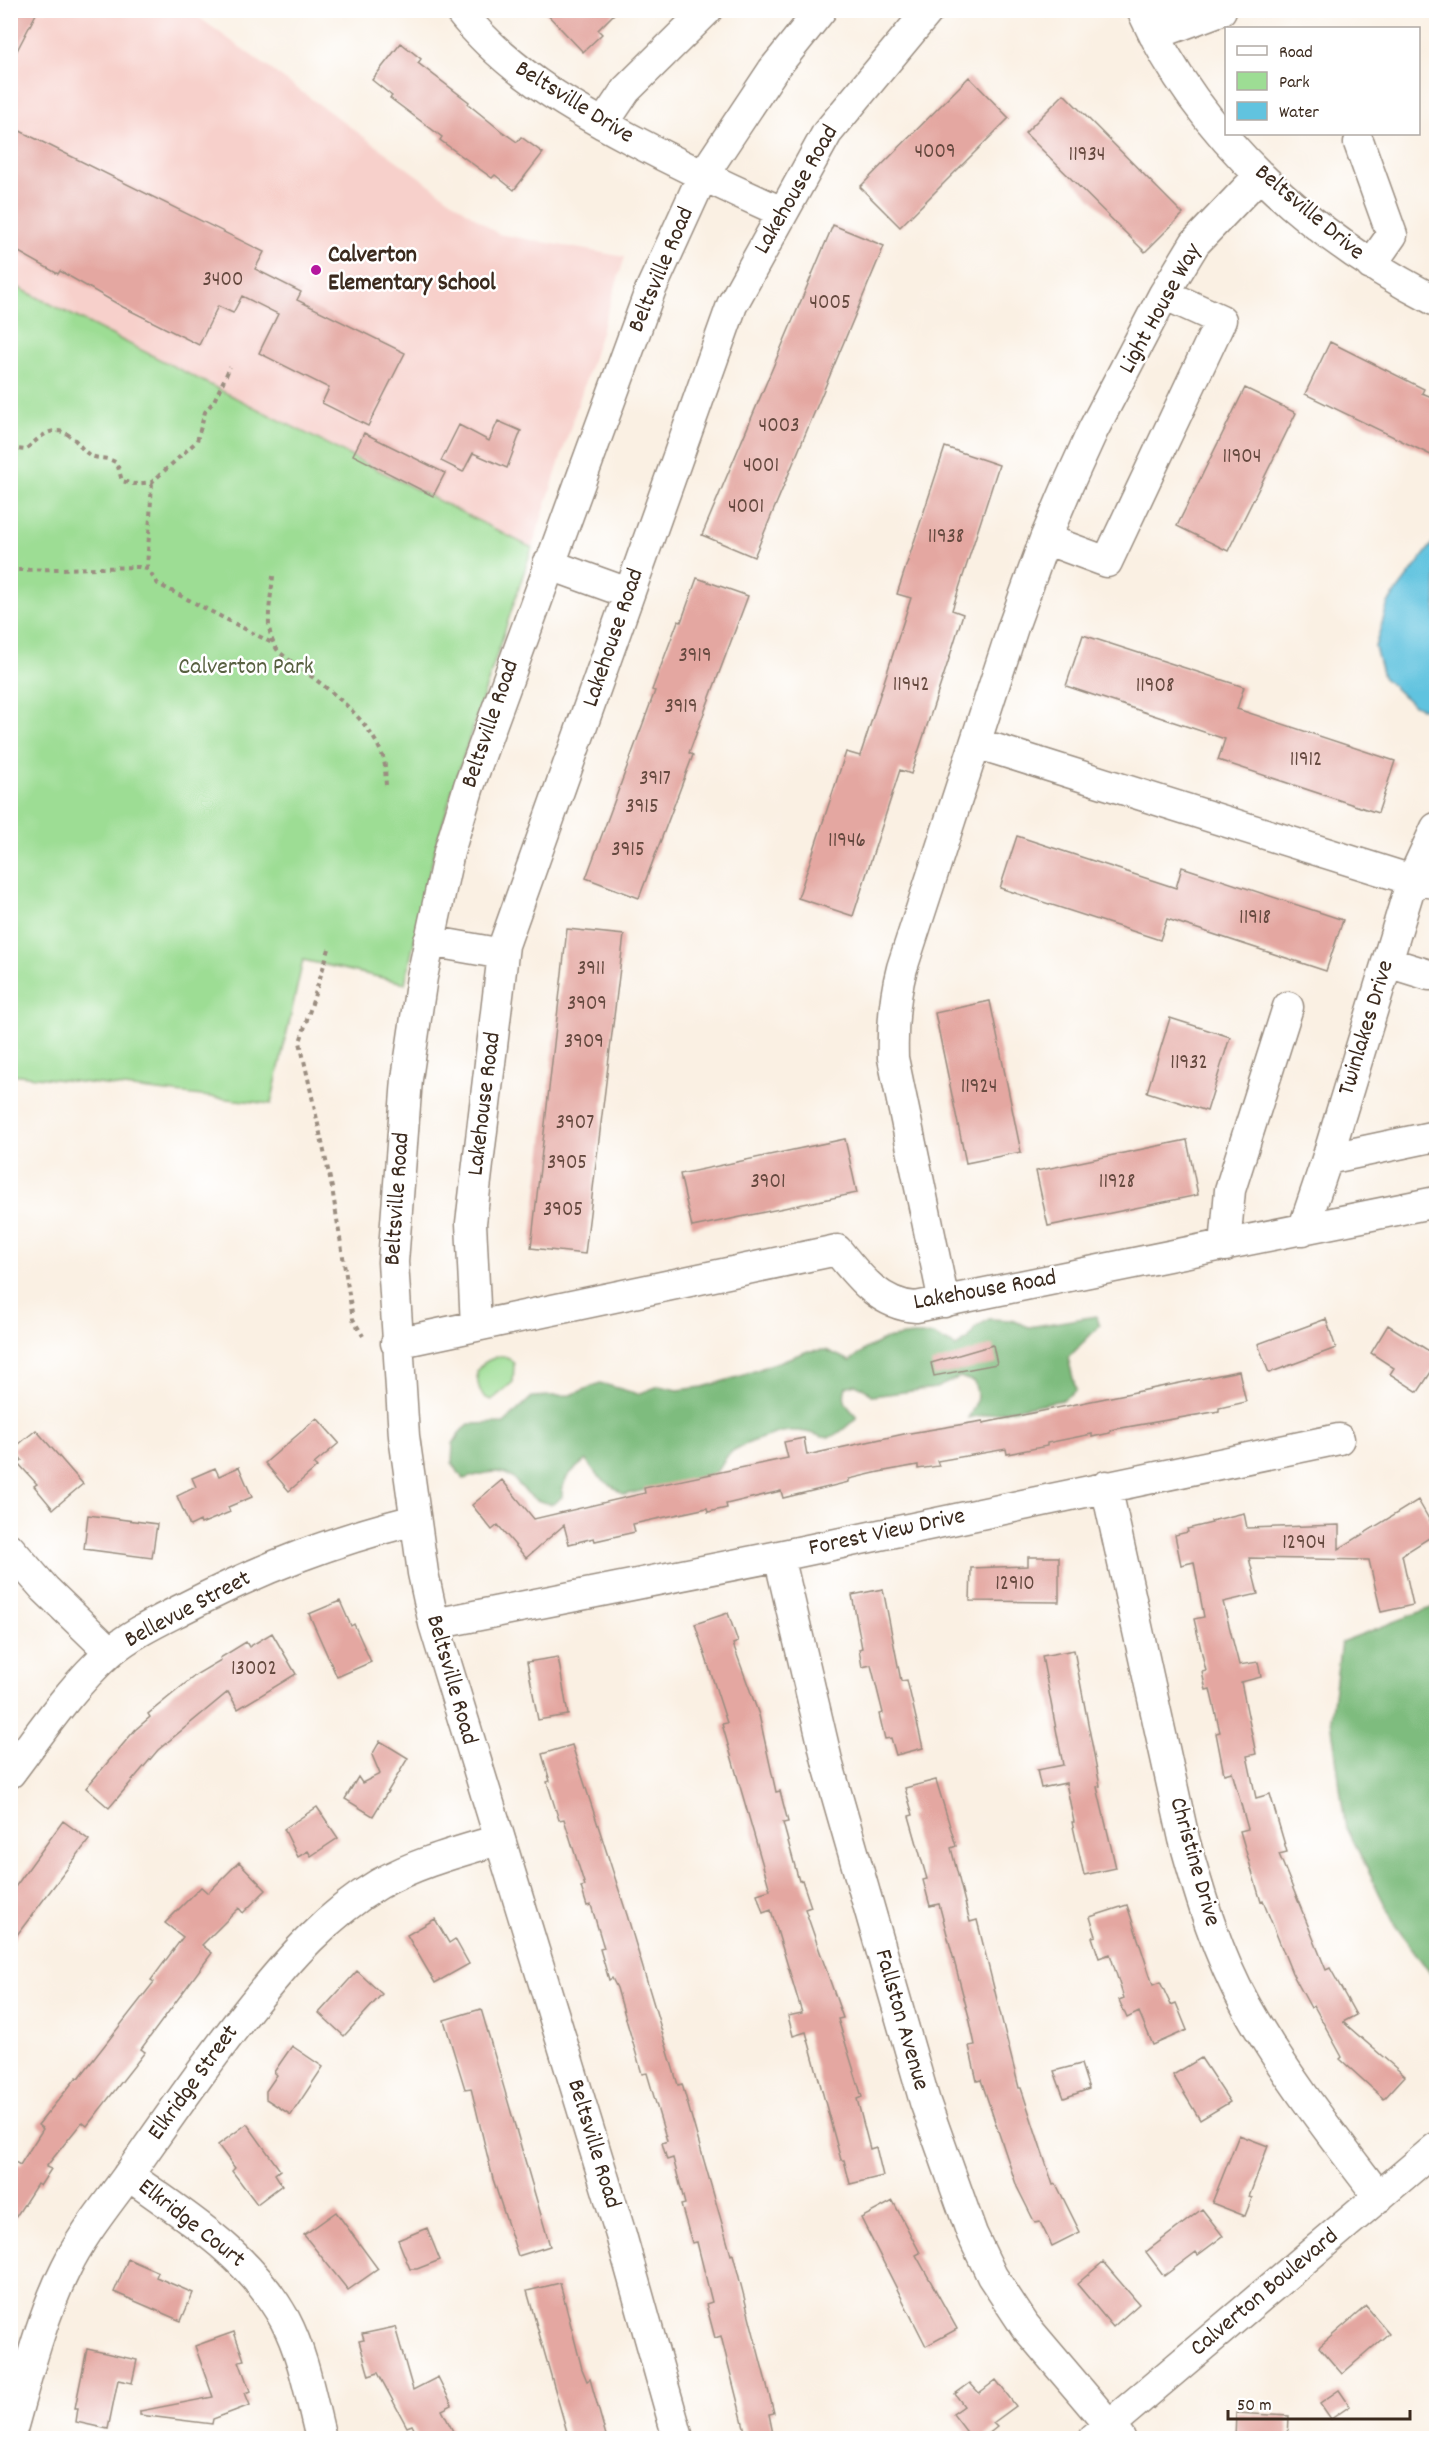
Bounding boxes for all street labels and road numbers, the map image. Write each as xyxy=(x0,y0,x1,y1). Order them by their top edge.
street label: Beltsville Drive xyxy=(508,53,640,153)
street label: Lakehouse Road xyxy=(746,119,848,261)
street label: Beltsville Drive xyxy=(1246,157,1372,269)
street label: Beltsville Road xyxy=(620,202,704,338)
street label: Light House Way xyxy=(1111,237,1211,380)
street label: Lakehouse Road xyxy=(574,564,654,712)
street label: Beltsville Road xyxy=(453,655,529,793)
street label: Twinlakes Drive xyxy=(1330,956,1404,1100)
street label: Lakehouse Road xyxy=(459,1030,511,1178)
street label: Beltsville Road xyxy=(376,1131,420,1267)
street label: Lakehouse Road xyxy=(911,1262,1059,1320)
street label: Forest View Drive xyxy=(806,1500,968,1566)
street label: Bellevue Street xyxy=(119,1562,257,1658)
street label: Beltsville Road xyxy=(416,1611,486,1749)
street label: Christine Drive xyxy=(1159,1793,1229,1931)
street label: Fallston Avenue xyxy=(865,1945,937,2095)
street label: Elkridge Street xyxy=(140,2018,248,2148)
street label: Beltsville Road xyxy=(557,2075,629,2213)
street label: Elkridge Court xyxy=(130,2171,252,2277)
street label: Calverton Boulevard xyxy=(1183,2221,1347,2365)

